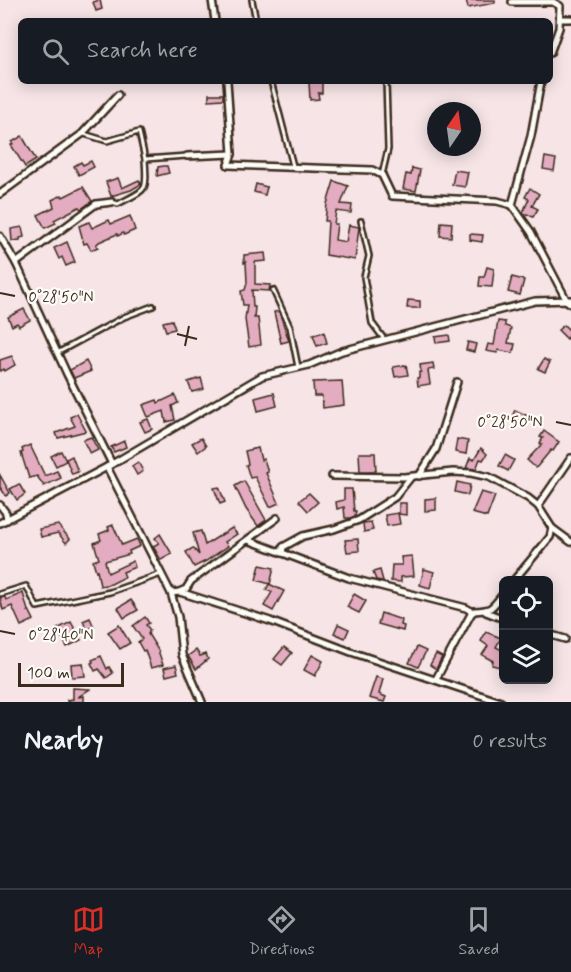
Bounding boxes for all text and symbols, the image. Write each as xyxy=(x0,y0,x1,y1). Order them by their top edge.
search box xyxy=(18,18,553,84)
icon: search xyxy=(39,35,72,68)
text: Search here xyxy=(87,37,198,65)
north arrow xyxy=(427,102,481,156)
text: 0°28'50"N xyxy=(28,288,94,308)
text: 0°28'50"N xyxy=(477,413,543,433)
map controls xyxy=(499,576,553,684)
button: locate xyxy=(499,576,553,630)
text: 0°28'40"N xyxy=(29,626,93,646)
button: layers xyxy=(499,630,553,684)
scale bar xyxy=(18,660,124,688)
text: 100 m xyxy=(27,663,70,684)
text: Nearby xyxy=(24,724,103,758)
text: 0 results xyxy=(473,728,547,755)
tab: Map xyxy=(72,903,105,960)
tab: Directions xyxy=(249,903,315,960)
tab: Saved xyxy=(459,903,499,960)

